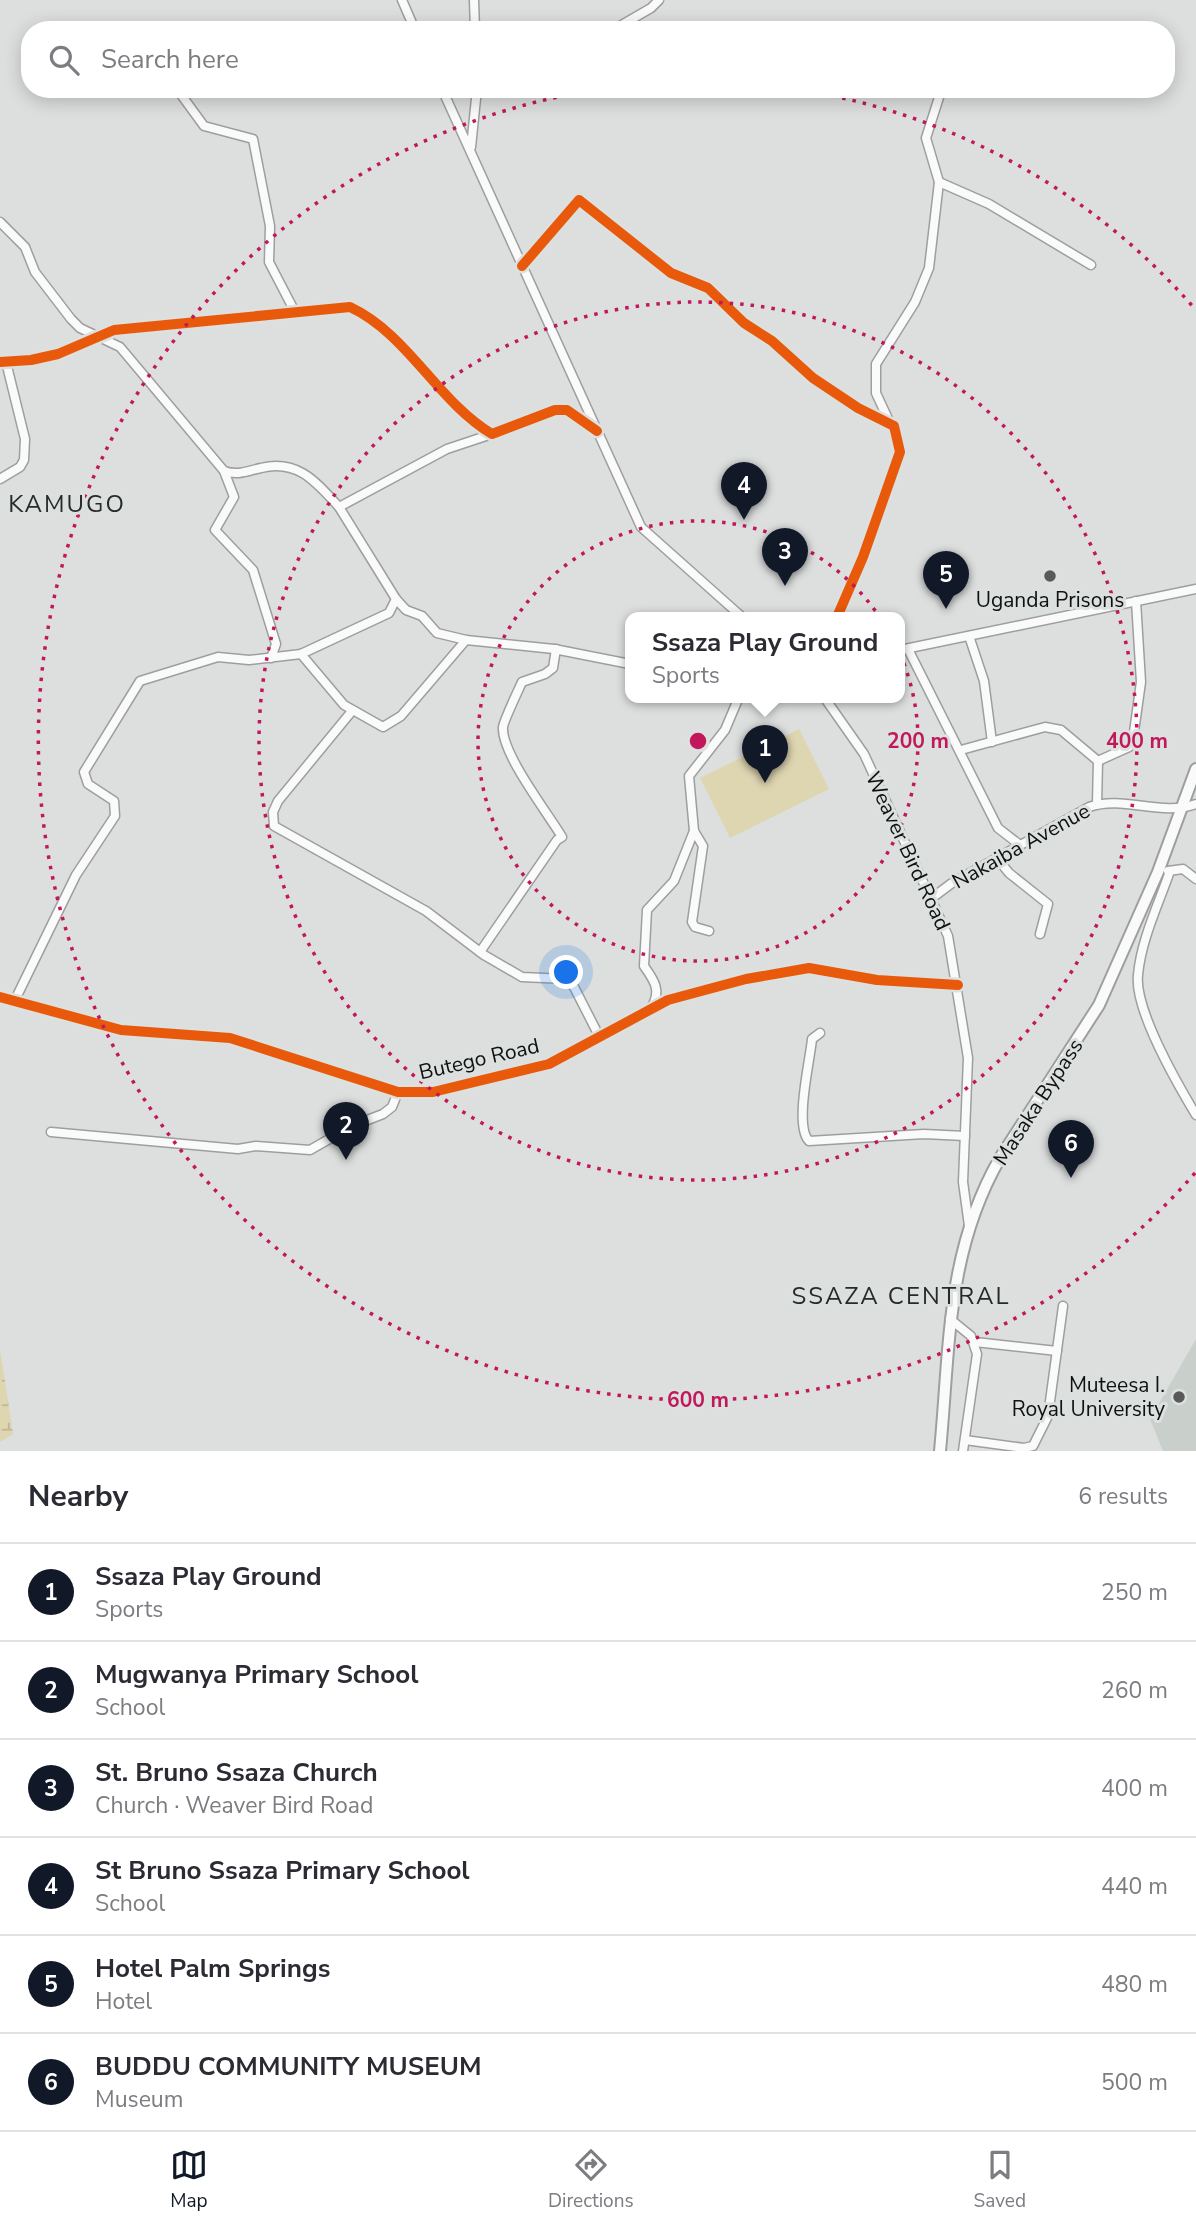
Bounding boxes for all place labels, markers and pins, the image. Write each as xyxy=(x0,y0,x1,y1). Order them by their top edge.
pin: 4 xyxy=(721,462,767,520)
pin: 3 xyxy=(762,528,808,586)
pin: 5 xyxy=(923,551,969,609)
marker: Uganda Prisons xyxy=(1042,568,1058,584)
place label: Uganda Prisons xyxy=(976,586,1124,614)
pin: 1 xyxy=(742,725,788,783)
centre of rings xyxy=(686,729,710,753)
pin: 2 xyxy=(323,1102,369,1160)
pin: 6 xyxy=(1048,1120,1094,1178)
place label: Muteesa I. Royal University xyxy=(1012,1371,1165,1423)
marker: Muteesa I. Royal University xyxy=(1171,1389,1187,1405)

